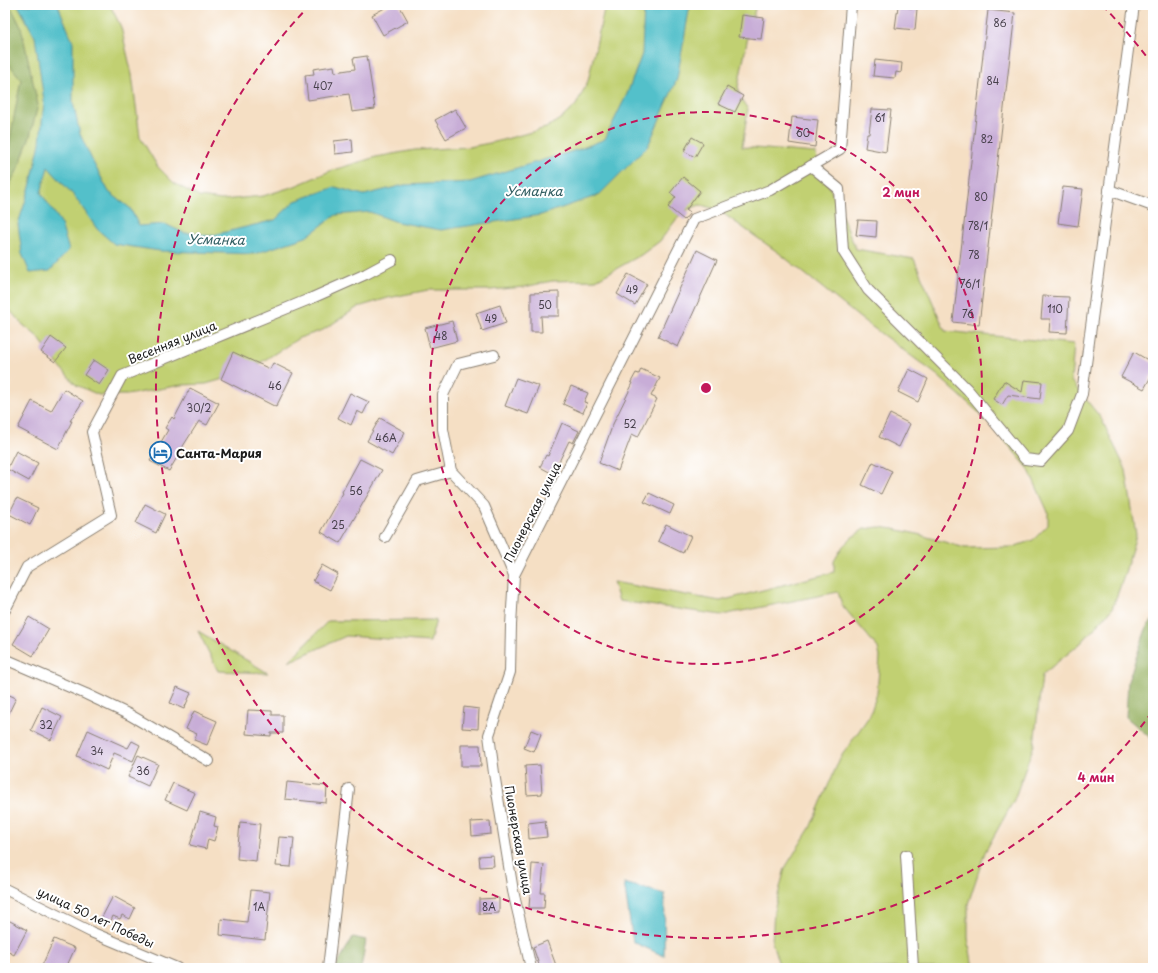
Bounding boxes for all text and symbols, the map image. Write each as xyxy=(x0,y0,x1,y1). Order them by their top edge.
house number: 86 xyxy=(994,15,1007,30)
house number: 84 xyxy=(987,73,1000,88)
house number: 407 xyxy=(313,78,333,93)
house number: 61 xyxy=(874,110,886,125)
house number: 60 xyxy=(796,125,810,140)
house number: 82 xyxy=(981,131,993,146)
water label: Усманка xyxy=(505,181,563,200)
text: 2 мин xyxy=(882,183,920,201)
house number: 80 xyxy=(974,189,988,204)
house number: 78/1 xyxy=(968,218,988,233)
water label: Усманка xyxy=(187,229,246,249)
house number: 78 xyxy=(968,247,980,262)
house number: 76/1 xyxy=(960,276,980,291)
house number: 49 xyxy=(626,282,638,297)
house number: 50 xyxy=(538,297,552,312)
house number: 110 xyxy=(1047,301,1063,316)
house number: 76 xyxy=(962,306,974,321)
house number: 49 xyxy=(485,311,497,326)
street label: Весенняя улица xyxy=(125,316,219,368)
house number: 48 xyxy=(435,328,447,343)
house number: 46 xyxy=(268,378,282,393)
centre of rings xyxy=(699,381,713,395)
house number: 30/2 xyxy=(187,400,211,415)
house number: 52 xyxy=(623,416,637,431)
house number: 46А xyxy=(375,430,397,445)
hotel icon: Санта-Мария xyxy=(147,440,173,466)
place label: Санта-Мария xyxy=(176,444,262,462)
street label: Пионерская улица xyxy=(499,458,565,565)
house number: 56 xyxy=(349,483,363,498)
house number: 25 xyxy=(331,517,345,532)
house number: 32 xyxy=(39,717,53,732)
house number: 34 xyxy=(90,743,104,758)
house number: 36 xyxy=(136,763,150,778)
text: 4 мин xyxy=(1077,768,1115,786)
street label: Пионерская улица xyxy=(501,784,538,896)
street label: улица 50 лет Победы xyxy=(35,882,157,952)
house number: 1А xyxy=(253,899,265,914)
house number: 8А xyxy=(482,899,496,914)

